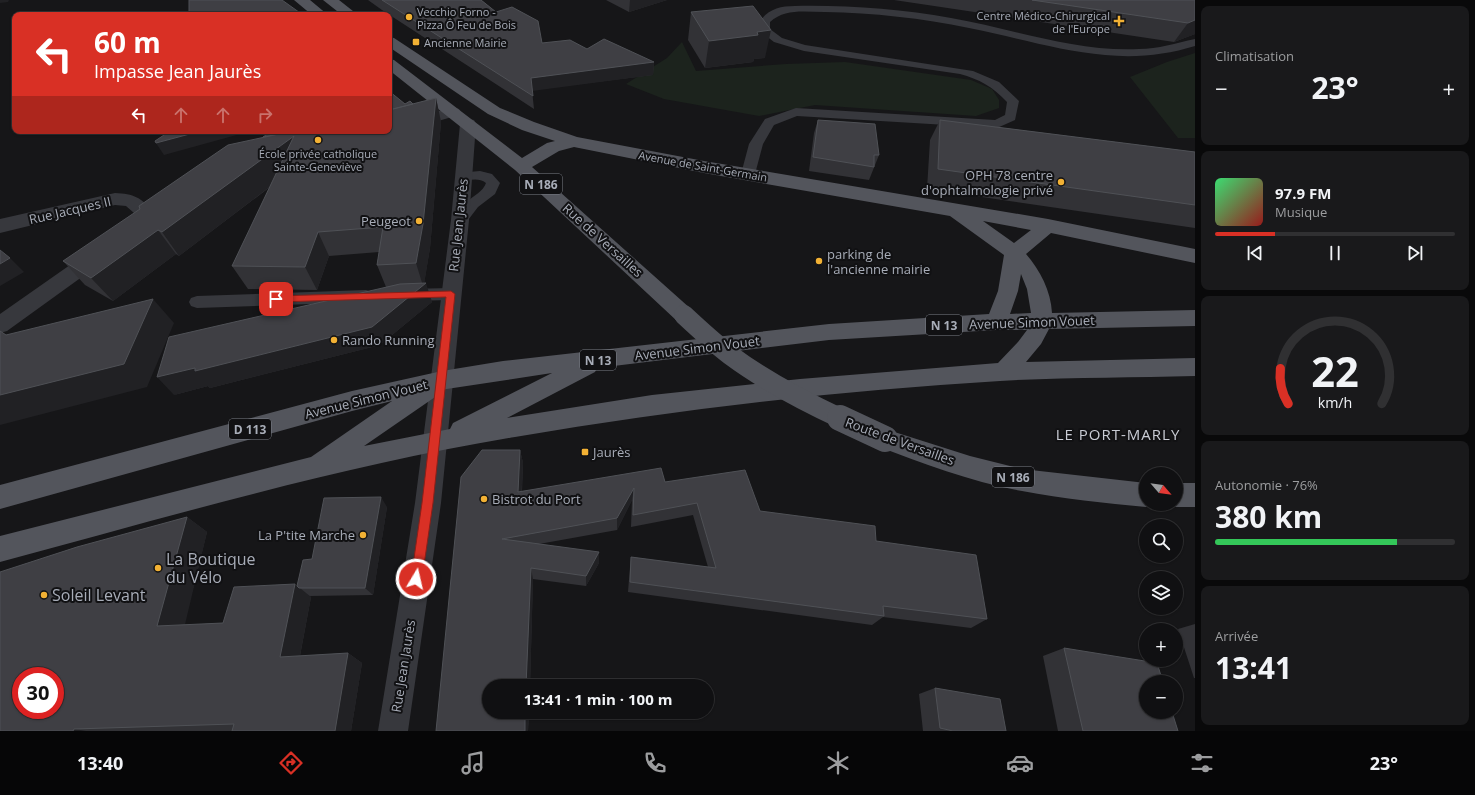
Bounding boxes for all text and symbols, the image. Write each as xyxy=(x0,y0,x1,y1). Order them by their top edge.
place label: Vecchio Forno - Pizza Ô Feu de Bois xyxy=(417,4,516,32)
place label: Centre Médico-Chirurgical de l'Europe xyxy=(977,8,1110,36)
marker: Vecchio Forno - Pizza Ô Feu de Bois xyxy=(404,12,414,22)
marker: Centre Médico-Chirurgical de l'Europe xyxy=(1113,15,1125,27)
text: 60 m xyxy=(94,23,161,61)
icon: left xyxy=(28,28,80,80)
place label: Ancienne Mairie xyxy=(424,35,507,50)
marker: Ancienne Mairie xyxy=(411,37,421,47)
text: Climatisation xyxy=(1215,47,1294,65)
text: Impasse Jean Jaurès xyxy=(94,59,261,83)
text: 23° xyxy=(1311,67,1359,108)
text: − xyxy=(1215,73,1228,103)
text: + xyxy=(1442,73,1455,103)
icon: left xyxy=(128,104,150,126)
icon: ahead xyxy=(170,104,192,126)
icon: ahead xyxy=(212,104,234,126)
icon: right xyxy=(254,104,276,126)
marker: École privée catholique Sainte-Geneviève xyxy=(313,135,323,145)
place label: École privée catholique Sainte-Geneviève xyxy=(259,146,377,174)
street label: Avenue de Saint-Germain xyxy=(637,147,769,185)
place label: OPH 78 centre d'ophtalmologie privé xyxy=(921,166,1053,199)
road number: N 186 xyxy=(520,174,562,194)
marker: OPH 78 centre d'ophtalmologie privé xyxy=(1056,177,1066,187)
street label: Rue Jean Jaurès xyxy=(444,178,472,272)
text: 97.9 FM xyxy=(1275,183,1331,203)
street label: Rue Jacques II xyxy=(27,192,113,228)
street label: Rue de Versailles xyxy=(559,199,647,281)
text: Musique xyxy=(1275,203,1327,221)
place label: Peugeot xyxy=(361,212,411,230)
marker: Peugeot xyxy=(414,216,424,226)
icon: previous xyxy=(1244,242,1266,264)
icon: pause xyxy=(1324,242,1346,264)
icon: next xyxy=(1404,242,1426,264)
place label: parking de l'ancienne mairie xyxy=(827,245,930,278)
marker: parking de l'ancienne mairie xyxy=(814,256,824,266)
pin xyxy=(259,282,293,316)
icon: arrive xyxy=(265,288,287,310)
street label: Avenue Simon Vouet xyxy=(969,311,1096,333)
road number: N 13 xyxy=(926,315,962,335)
place label: Rando Running xyxy=(342,331,435,349)
street label: Avenue Simon Vouet xyxy=(634,331,761,365)
marker: Rando Running xyxy=(329,335,339,345)
text: 22 xyxy=(1311,342,1359,398)
road number: N 13 xyxy=(580,350,616,370)
street label: Avenue Simon Vouet xyxy=(303,375,430,423)
text: km/h xyxy=(1318,392,1352,411)
street label: Route de Versailles xyxy=(843,413,957,469)
road number: D 113 xyxy=(229,419,271,439)
district label: LE PORT-MARLY xyxy=(1056,424,1180,444)
place label: Jaurès xyxy=(591,443,631,461)
marker: Jaurès xyxy=(580,447,590,457)
road number: N 186 xyxy=(992,467,1034,487)
north arrow xyxy=(1139,467,1183,511)
map controls xyxy=(1139,467,1183,719)
text: Autonomie · 76% xyxy=(1215,476,1318,494)
place label: Bistrot du Port xyxy=(492,490,581,508)
marker: Bistrot du Port xyxy=(479,494,489,504)
text: 380 km xyxy=(1215,496,1322,537)
button: search xyxy=(1139,519,1183,563)
place label: La P'tite Marche xyxy=(258,526,355,544)
marker: La P'tite Marche xyxy=(358,530,368,540)
place label: La Boutique du Vélo xyxy=(166,548,256,588)
position arrow xyxy=(395,558,437,600)
marker: La Boutique du Vélo xyxy=(153,563,163,573)
button: layers xyxy=(1139,571,1183,615)
place label: Soleil Levant xyxy=(52,584,146,606)
marker: Soleil Levant xyxy=(39,590,49,600)
street label: Rue Jean Jaurès xyxy=(387,618,419,714)
button: + xyxy=(1139,623,1183,667)
text: Arrivée xyxy=(1215,627,1258,645)
text: 13:41 xyxy=(1215,647,1292,688)
speed limit sign: 30 xyxy=(12,667,64,719)
button: − xyxy=(1139,675,1183,719)
text: 13:41 · 1 min · 100 m xyxy=(524,689,672,709)
icon: directions xyxy=(277,749,305,777)
icon: music xyxy=(459,749,487,777)
icon: phone xyxy=(641,749,669,777)
icon: climate xyxy=(824,749,852,777)
icon: car xyxy=(1006,749,1034,777)
icon: filters xyxy=(1188,749,1216,777)
text: 13:40 xyxy=(77,751,123,775)
text: 23° xyxy=(1370,751,1398,775)

